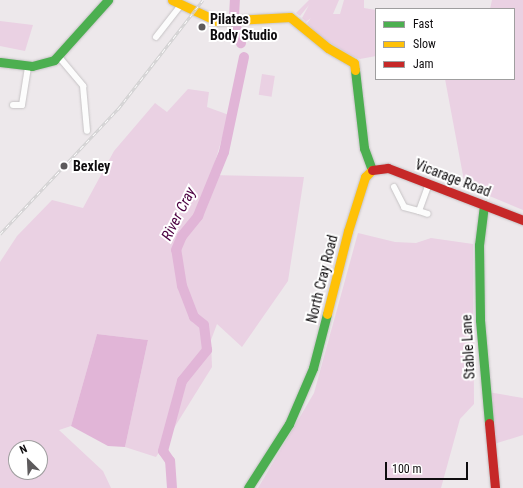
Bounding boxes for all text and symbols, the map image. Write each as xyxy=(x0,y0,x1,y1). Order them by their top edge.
legend xyxy=(375,8,515,80)
place label: Pilates Body Studio xyxy=(210,11,277,44)
text: Fast xyxy=(413,17,433,31)
marker: Pilates Body Studio xyxy=(197,22,207,32)
text: Slow xyxy=(413,37,436,51)
text: Jam xyxy=(413,57,434,71)
street label: Vicarage Road xyxy=(413,156,493,200)
place label: Bexley xyxy=(73,158,110,174)
marker: Bexley xyxy=(58,160,70,172)
water label: River Cray xyxy=(158,184,200,244)
street label: North Cray Road xyxy=(303,233,341,325)
street label: Stable Lane xyxy=(458,314,478,380)
north arrow xyxy=(8,440,48,480)
text: N xyxy=(18,442,29,457)
scale bar xyxy=(387,454,470,480)
text: 100 m xyxy=(392,462,422,476)

